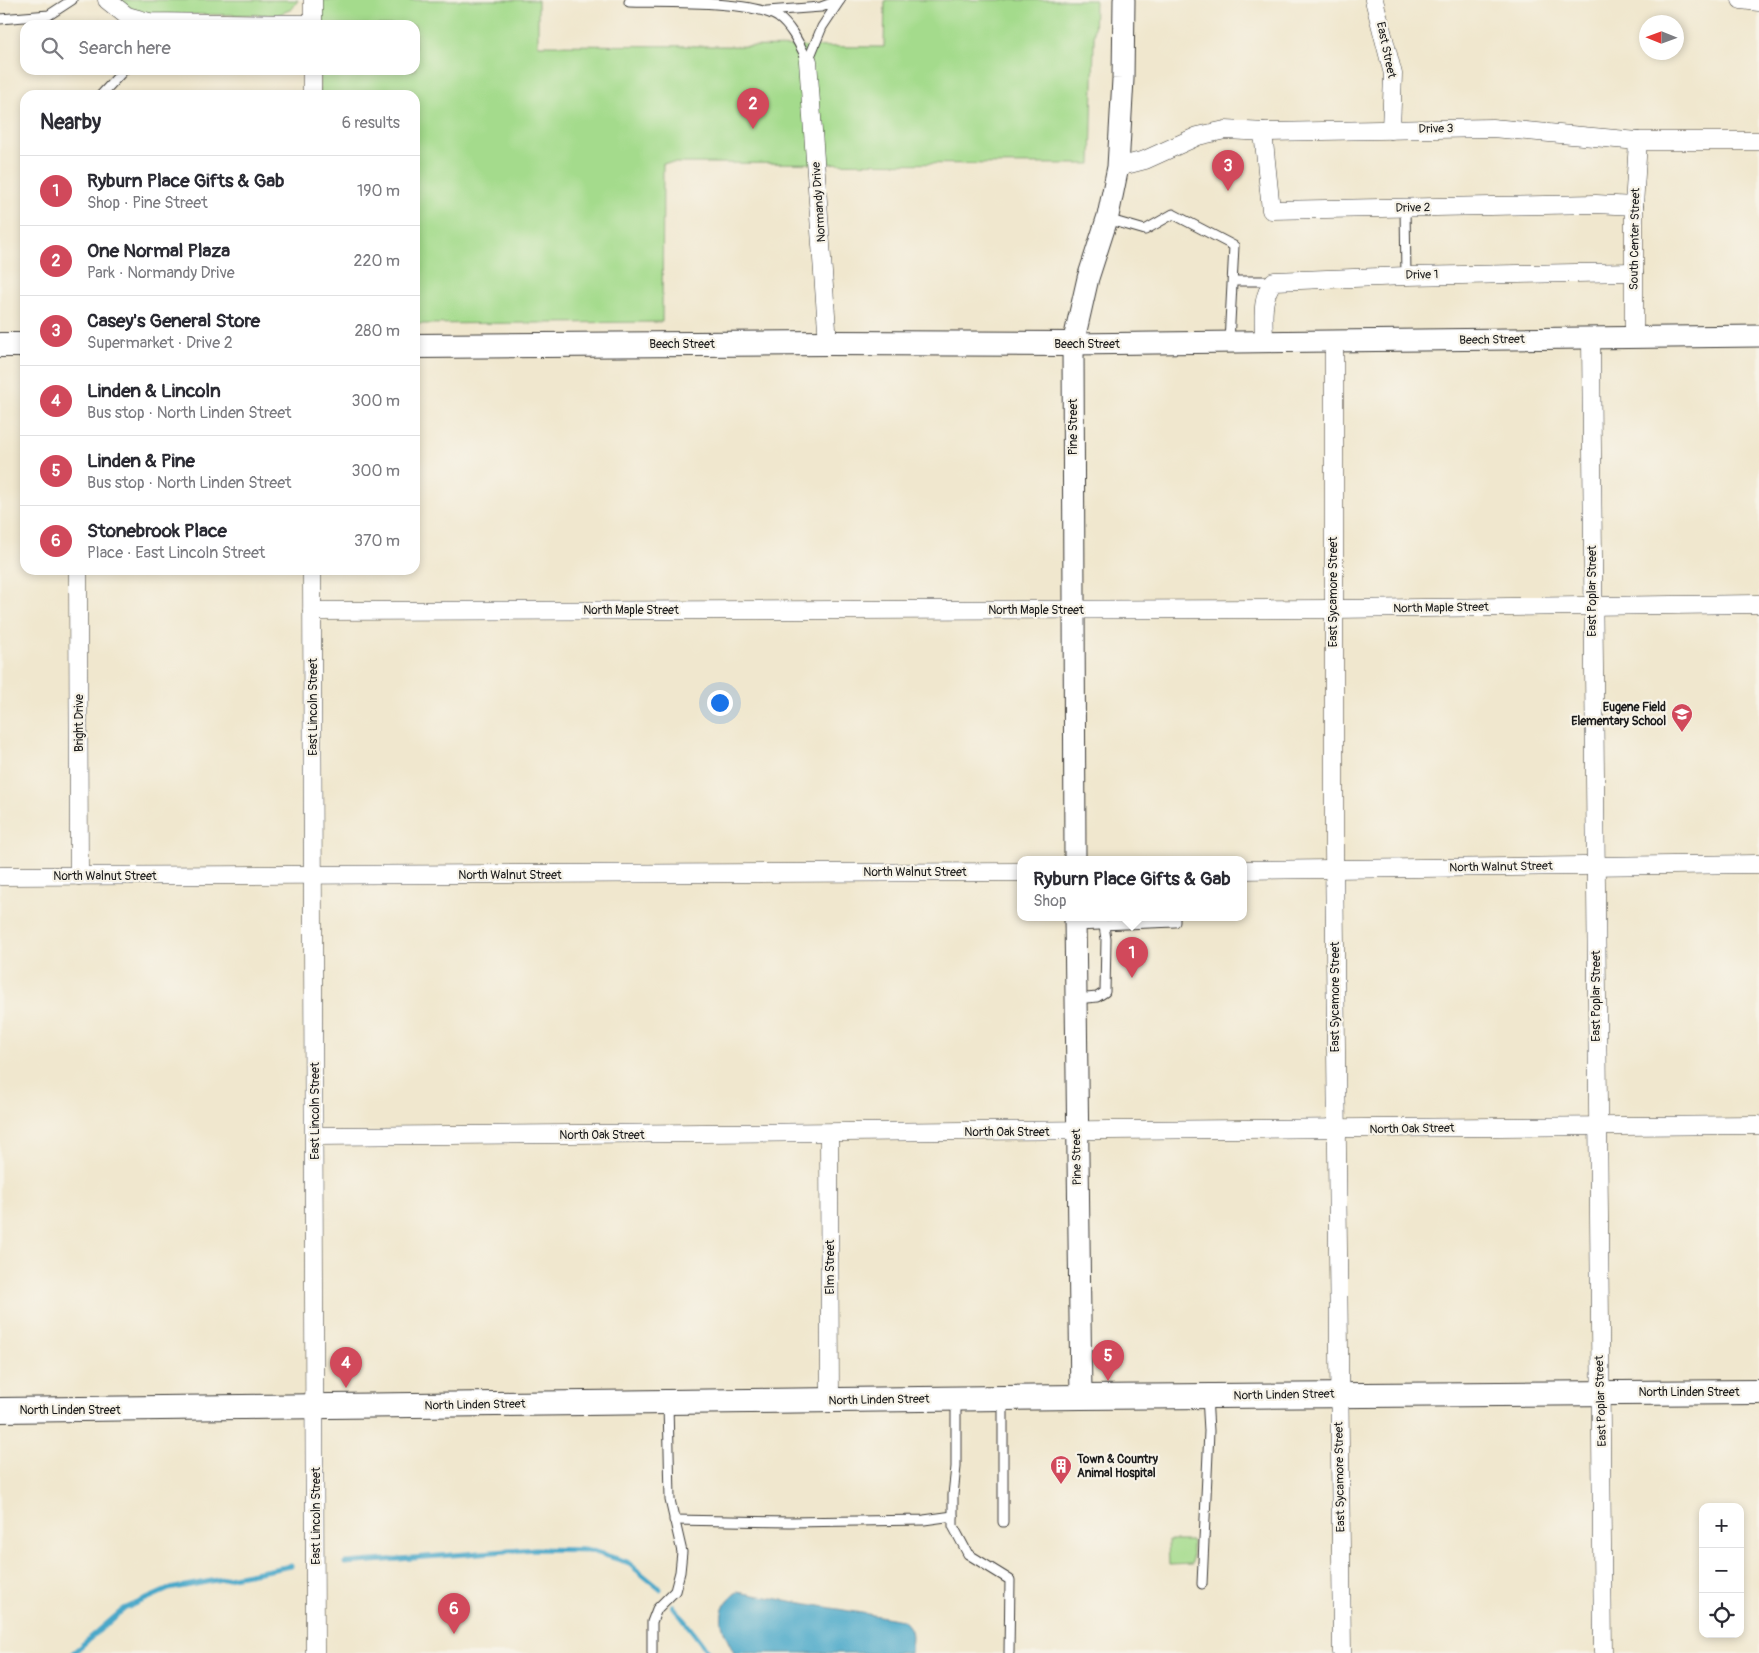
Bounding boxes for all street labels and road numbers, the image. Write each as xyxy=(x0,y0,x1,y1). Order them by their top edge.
street label: East Street xyxy=(1373,20,1399,80)
street label: Drive 3 xyxy=(1418,121,1454,137)
street label: Normandy Drive xyxy=(809,161,829,243)
street label: South Center Street xyxy=(1627,187,1643,290)
street label: Drive 2 xyxy=(1395,200,1431,216)
street label: Drive 1 xyxy=(1405,267,1439,283)
street label: Beech Street xyxy=(1459,332,1525,348)
street label: Beech Street xyxy=(649,337,715,352)
street label: Beech Street xyxy=(1054,337,1120,352)
street label: Pine Street xyxy=(1066,399,1081,455)
street label: East Sycamore Street xyxy=(1326,537,1341,647)
street label: East Poplar Street xyxy=(1585,545,1600,637)
street label: North Maple Street xyxy=(1393,600,1489,616)
street label: North Maple Street xyxy=(583,603,679,618)
street label: North Maple Street xyxy=(988,603,1084,618)
street label: East Lincoln Street xyxy=(306,658,321,756)
street label: Bright Drive xyxy=(72,694,87,752)
street label: North Walnut Street xyxy=(1449,859,1553,875)
street label: North Walnut Street xyxy=(863,865,967,880)
street label: North Walnut Street xyxy=(458,868,562,883)
street label: North Walnut Street xyxy=(53,869,157,884)
street label: East Sycamore Street xyxy=(1328,942,1343,1052)
street label: East Poplar Street xyxy=(1589,950,1604,1042)
street label: East Lincoln Street xyxy=(308,1062,323,1160)
street label: North Oak Street xyxy=(1369,1121,1455,1137)
street label: North Oak Street xyxy=(964,1125,1050,1140)
street label: North Oak Street xyxy=(559,1128,645,1143)
street label: Pine Street xyxy=(1069,1128,1085,1185)
street label: Elm Street xyxy=(823,1239,838,1294)
street label: East Poplar Street xyxy=(1592,1355,1610,1447)
street label: North Linden Street xyxy=(1638,1385,1740,1400)
street label: North Linden Street xyxy=(1233,1387,1335,1403)
street label: North Linden Street xyxy=(828,1392,930,1408)
street label: North Linden Street xyxy=(424,1397,526,1413)
street label: North Linden Street xyxy=(19,1403,121,1418)
street label: East Sycamore Street xyxy=(1332,1421,1348,1532)
street label: East Lincoln Street xyxy=(309,1467,324,1565)

